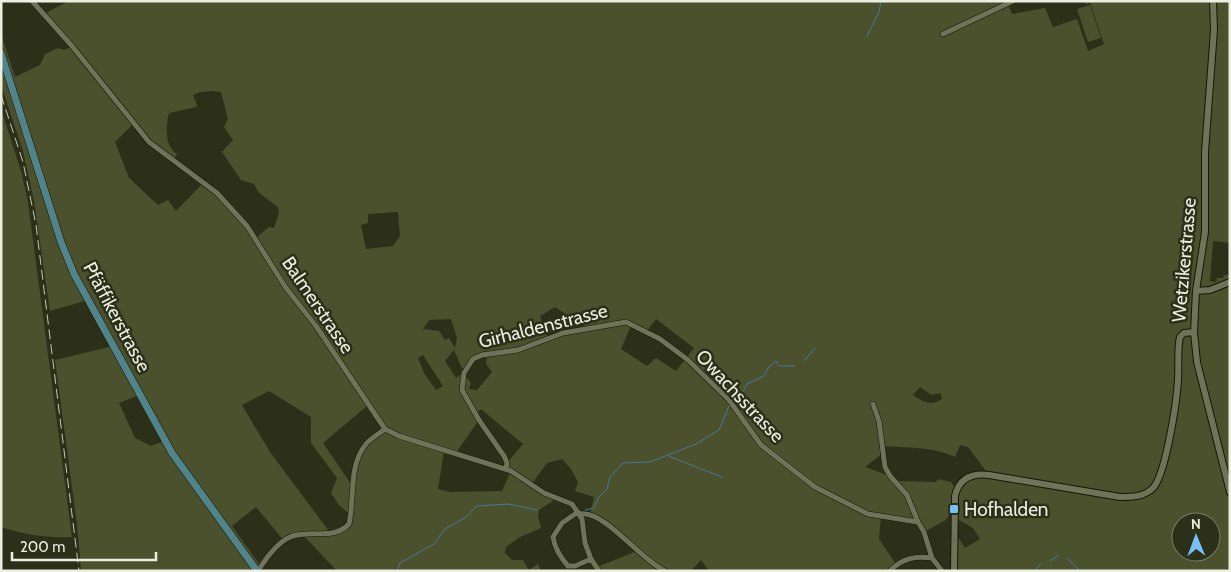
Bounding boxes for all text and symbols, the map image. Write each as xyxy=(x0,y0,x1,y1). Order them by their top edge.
street label: Wetzikerstrasse xyxy=(1167,197,1201,323)
street label: Balmerstrasse xyxy=(277,252,359,358)
street label: Pfäffikerstrasse xyxy=(78,258,156,376)
street label: Girhaldenstrasse xyxy=(476,299,610,353)
street label: Owachsstrasse xyxy=(691,345,789,448)
place label: Hofhalden xyxy=(964,498,1049,521)
marker: Hofhalden xyxy=(948,503,960,515)
north arrow xyxy=(1171,512,1221,562)
text: N xyxy=(1191,515,1201,533)
scale bar xyxy=(12,530,156,562)
text: 200 m xyxy=(20,538,65,556)

